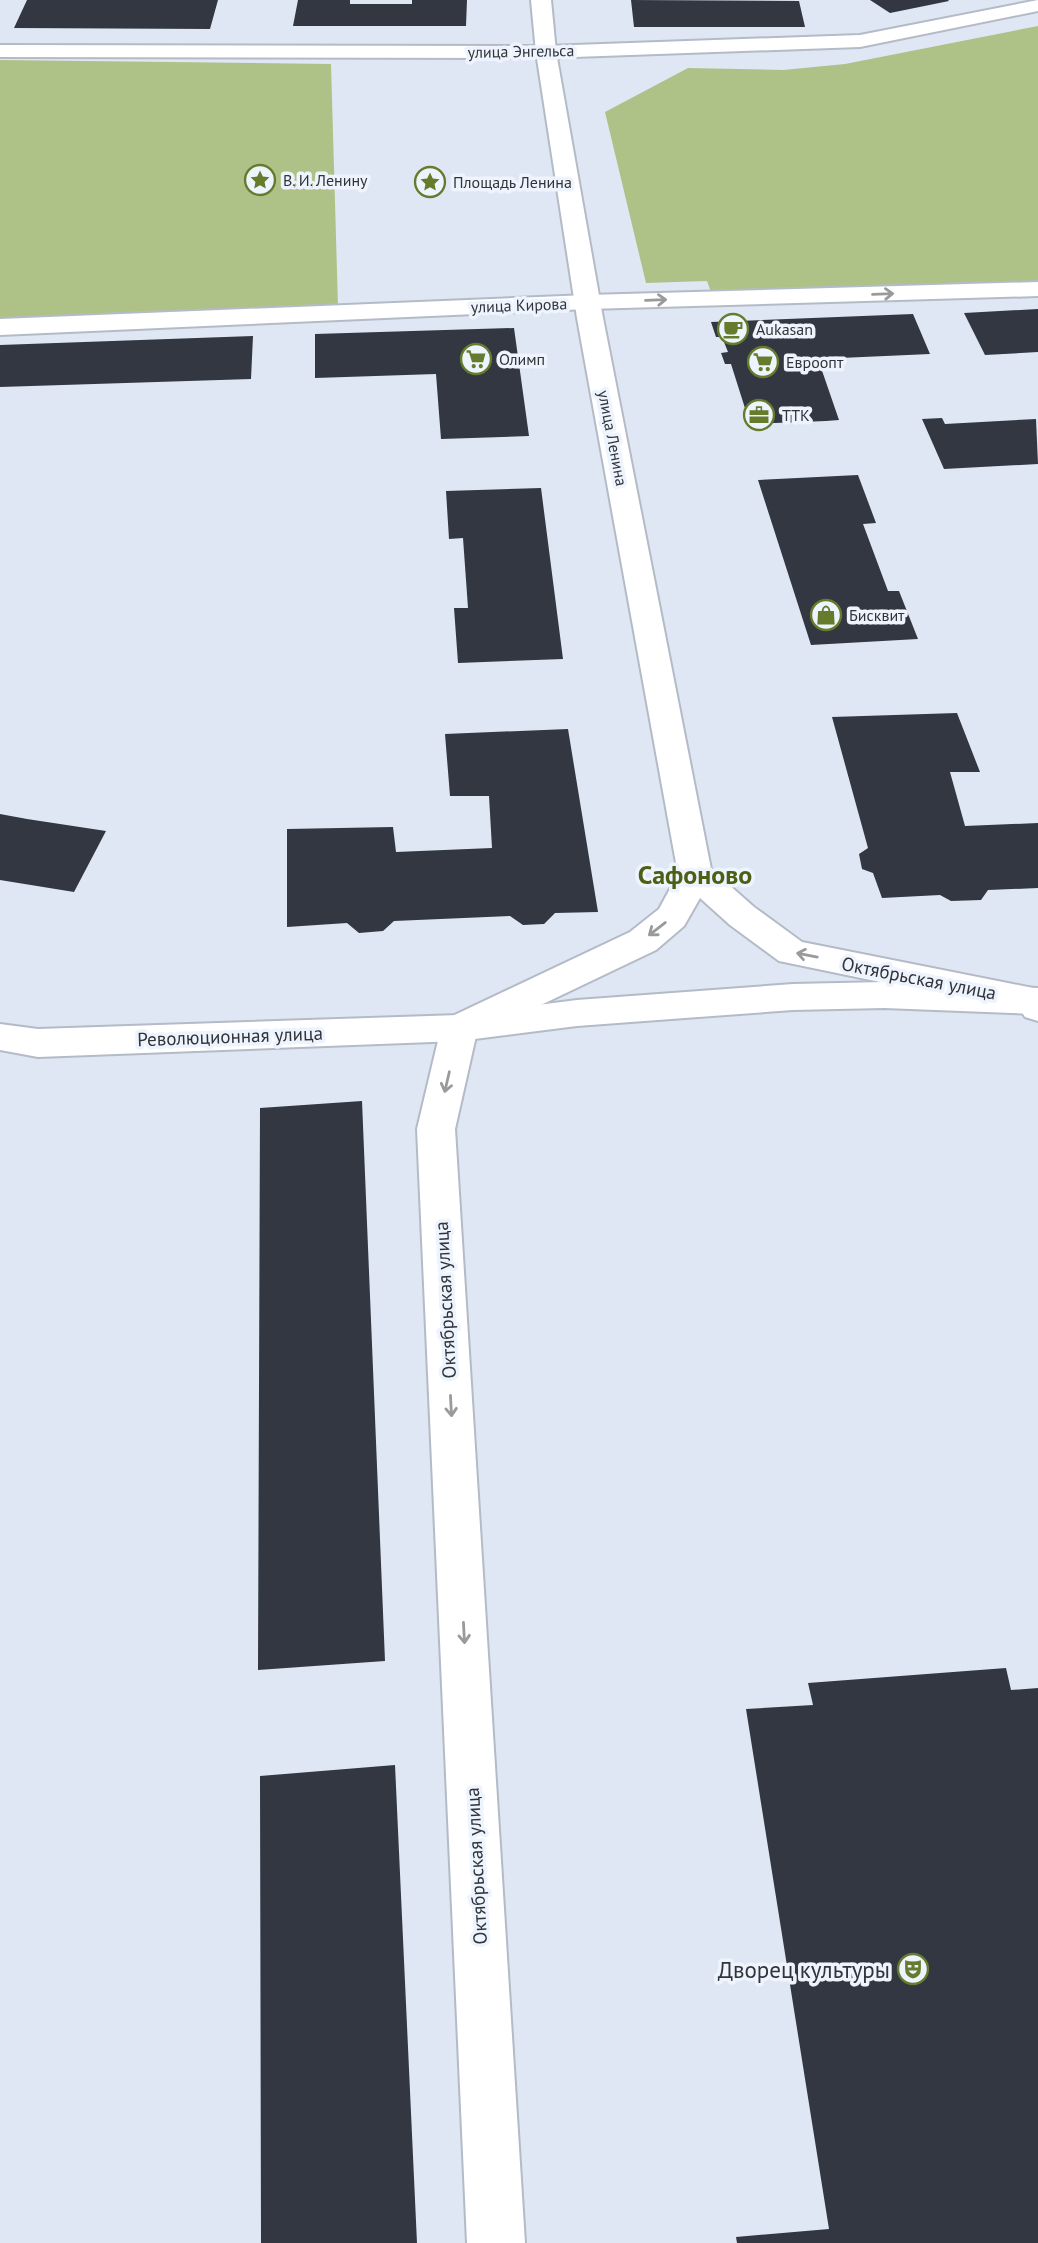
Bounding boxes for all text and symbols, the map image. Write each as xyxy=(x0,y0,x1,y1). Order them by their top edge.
street label: улица Энгельса xyxy=(467,40,575,62)
place icon: В. И. Ленину xyxy=(243,163,277,197)
place icon: Площадь Ленина xyxy=(413,165,447,199)
place label: В. И. Ленину xyxy=(283,170,368,190)
place label: Площадь Ленина xyxy=(453,172,572,192)
one-way arrow xyxy=(872,287,895,301)
street label: улица Кирова xyxy=(470,293,568,317)
one-way arrow xyxy=(644,294,667,307)
cafe icon: Aukasan xyxy=(716,312,750,346)
place label: Aukasan xyxy=(756,319,813,339)
supermarket icon: Олимп xyxy=(459,342,493,376)
supermarket icon: Евроопт xyxy=(746,345,780,379)
place label: Олимп xyxy=(499,349,545,369)
place label: Евроопт xyxy=(786,352,844,372)
street label: улица Ленина xyxy=(594,389,632,487)
office icon: ТТК xyxy=(742,398,776,432)
place label: ТТК xyxy=(782,405,810,425)
shop icon: Бисквит xyxy=(809,598,843,632)
place label: Бисквит xyxy=(849,605,905,625)
district label: Сафоново xyxy=(638,858,752,891)
one-way arrow xyxy=(649,922,667,937)
one-way arrow xyxy=(796,948,819,962)
street label: Октябрьская улица xyxy=(840,951,998,1005)
street label: Революционная улица xyxy=(137,1021,323,1051)
one-way arrow xyxy=(440,1070,453,1093)
street label: Октябрьская улица xyxy=(429,1221,461,1379)
one-way arrow xyxy=(445,1394,458,1417)
one-way arrow xyxy=(457,1621,470,1644)
street label: Октябрьская улица xyxy=(460,1787,492,1945)
theatre icon: Дворец культуры xyxy=(896,1952,930,1986)
place label: Дворец культуры xyxy=(718,1955,890,1984)

